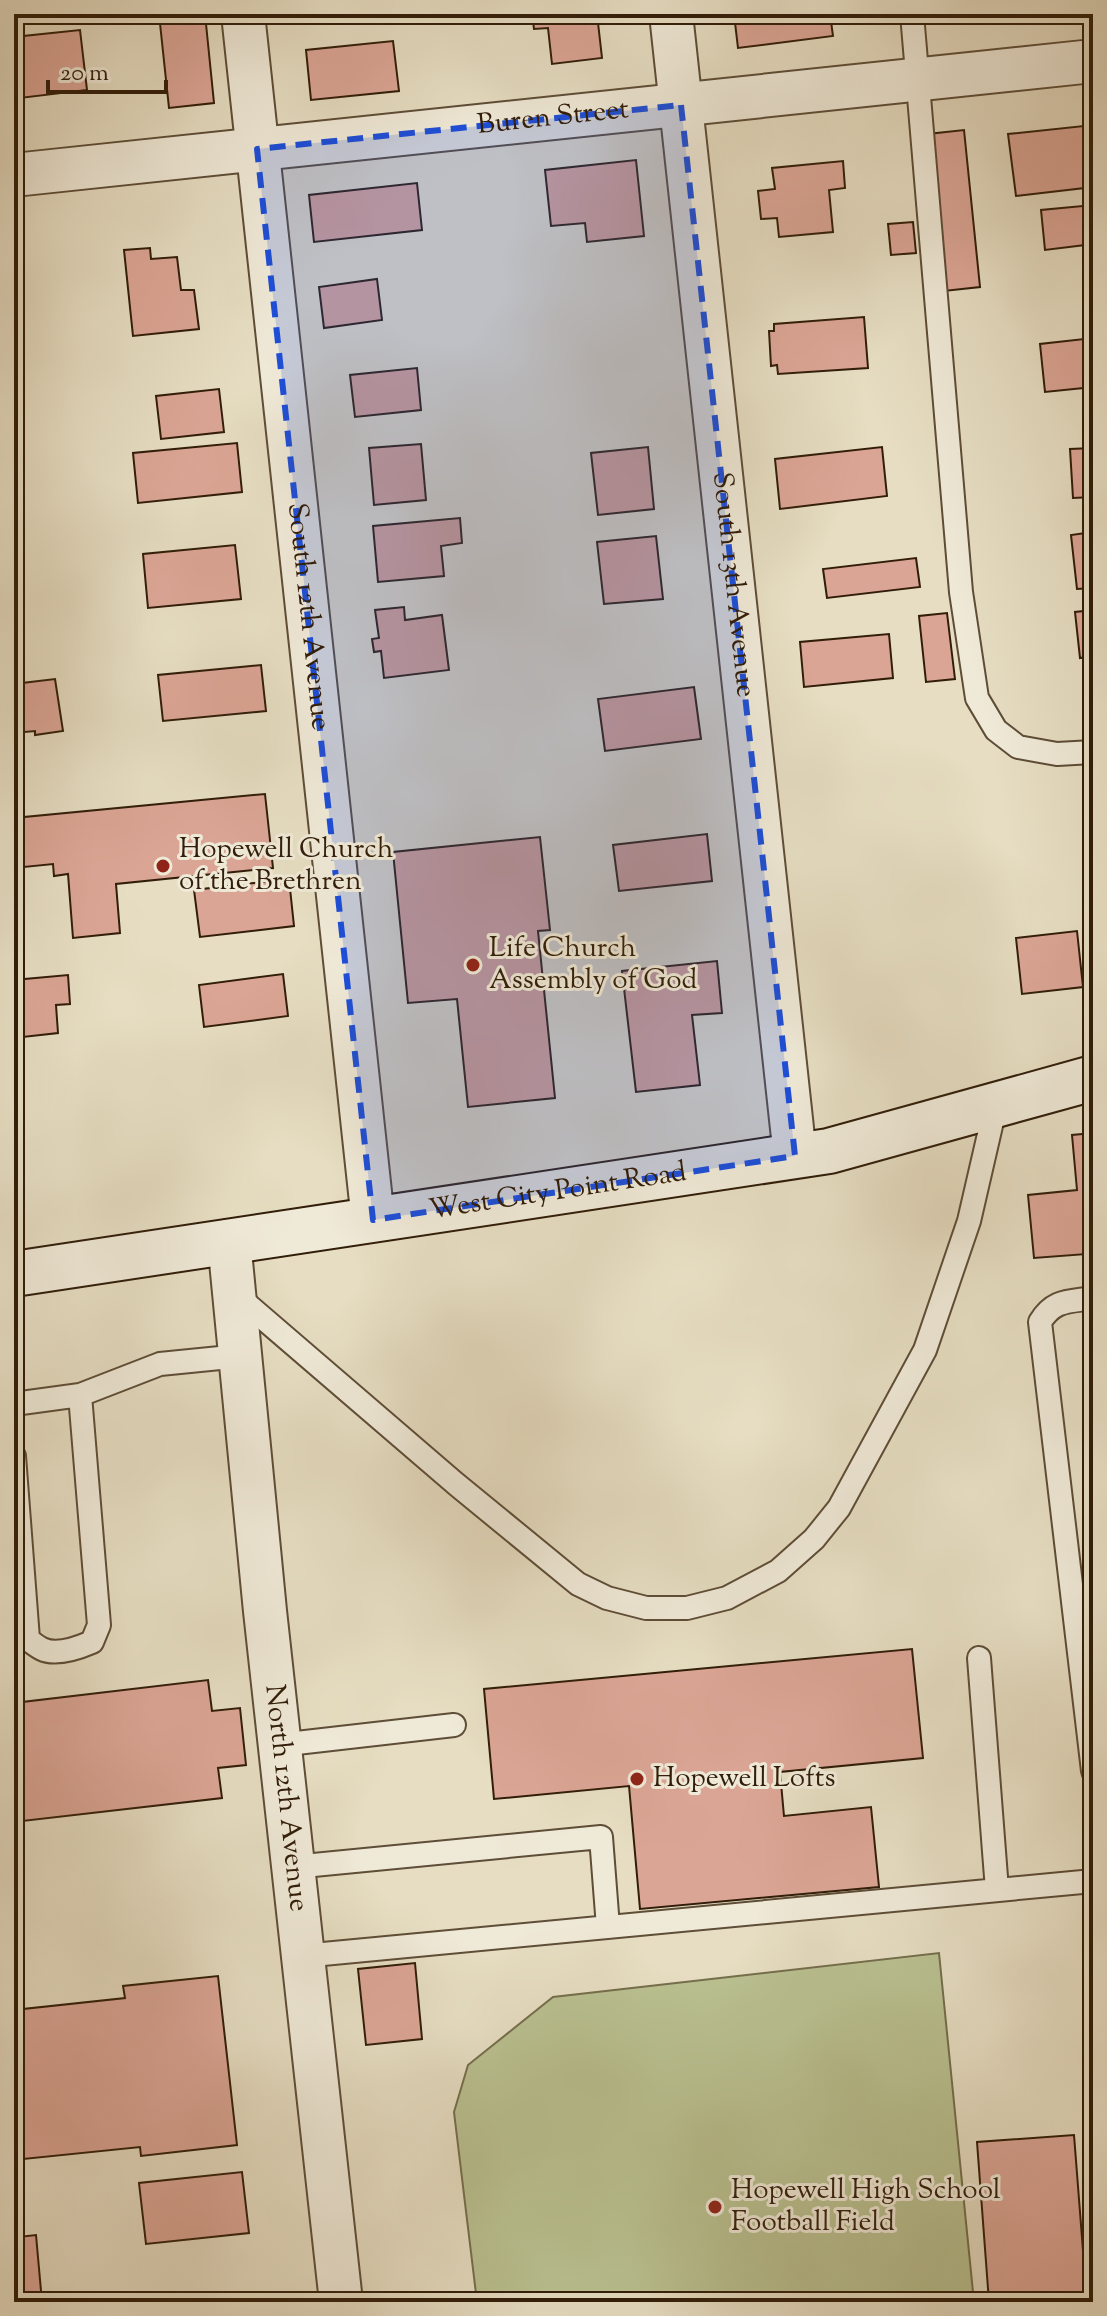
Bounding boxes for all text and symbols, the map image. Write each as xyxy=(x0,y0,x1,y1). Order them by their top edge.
scale bar xyxy=(48,44,166,94)
text: 20 m xyxy=(60,57,109,91)
street label: Buren Street xyxy=(475,90,631,146)
street label: South 13th Avenue xyxy=(701,470,765,699)
street label: South 12th Avenue xyxy=(276,501,340,732)
place label: Hopewell Church of the Brethren xyxy=(179,830,393,902)
marker: Hopewell Church of the Brethren xyxy=(154,857,172,875)
place label: Life Church Assembly of God xyxy=(489,929,697,1001)
marker: Life Church Assembly of God xyxy=(464,956,482,974)
street label: West City Point Road xyxy=(426,1153,690,1231)
street label: North 12th Avenue xyxy=(253,1683,318,1914)
place label: Hopewell Lofts xyxy=(653,1759,835,1799)
marker: Hopewell Lofts xyxy=(628,1770,646,1788)
place label: Hopewell High School Football Field xyxy=(731,2171,1001,2243)
marker: Hopewell High School Football Field xyxy=(706,2198,724,2216)

